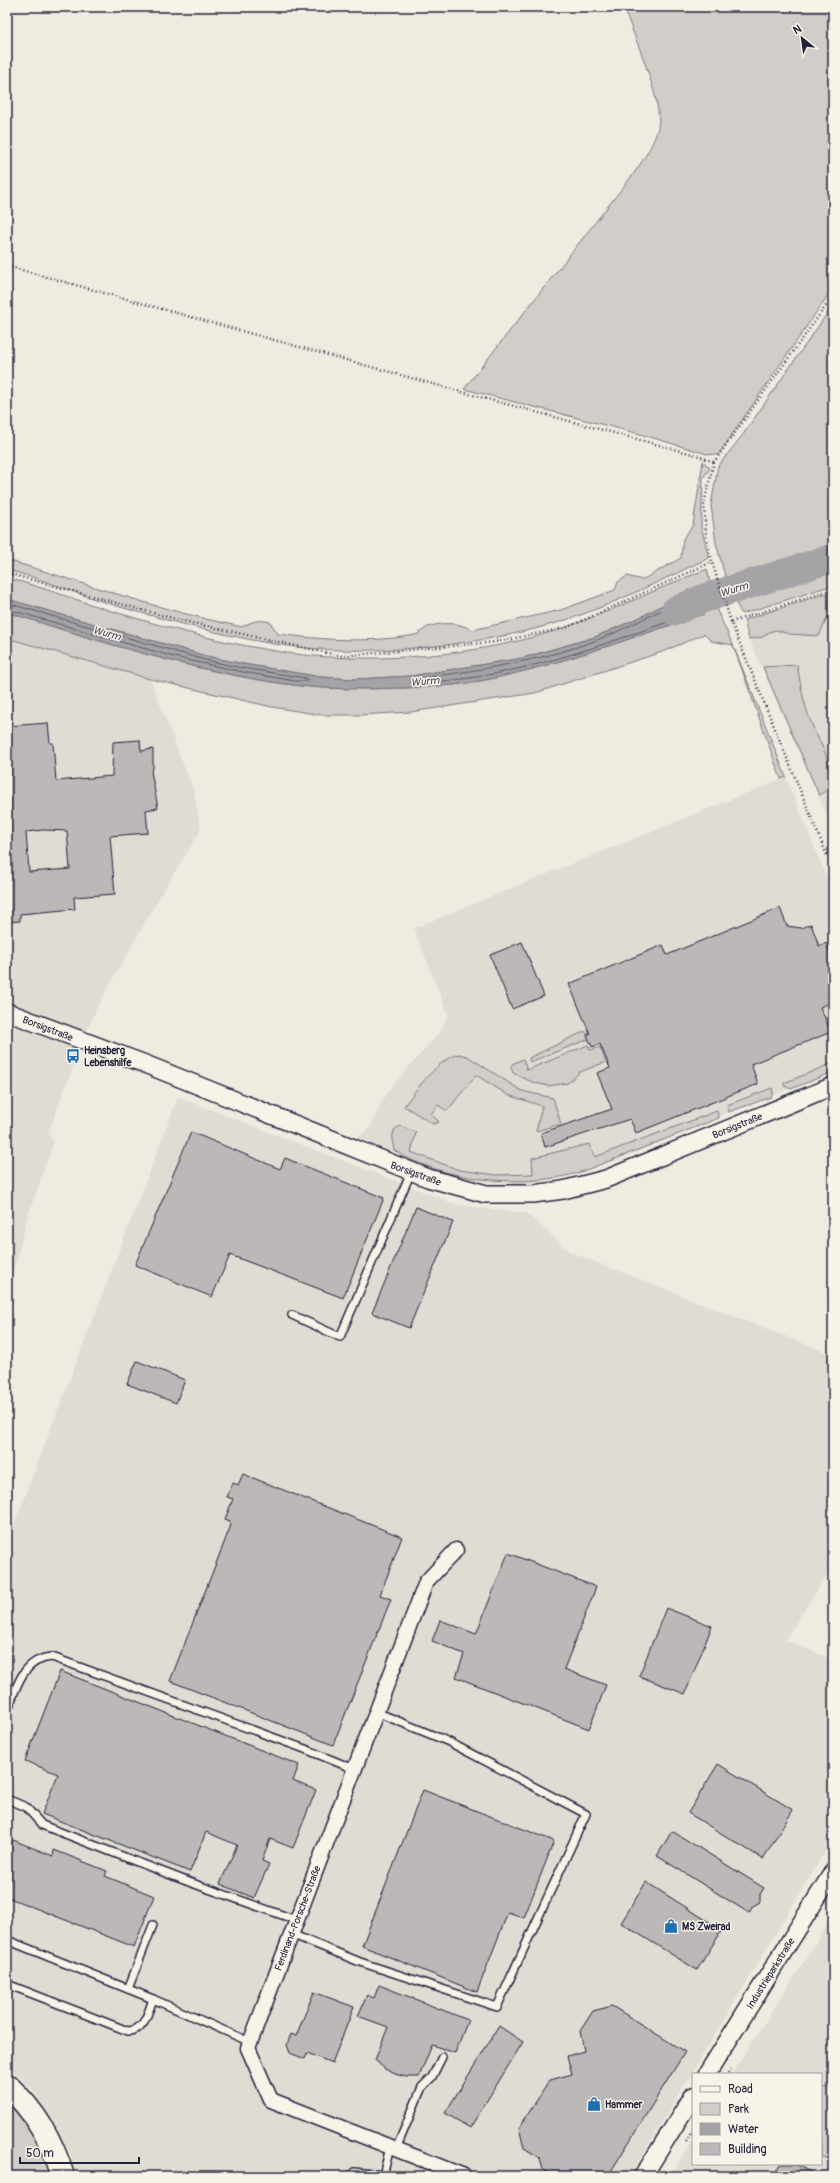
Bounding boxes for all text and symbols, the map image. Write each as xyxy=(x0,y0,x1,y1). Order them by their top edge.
north arrow xyxy=(782,18,822,58)
text: N xyxy=(791,22,804,37)
water label: Wurm xyxy=(719,578,751,600)
water label: Wurm xyxy=(91,624,124,644)
water label: Wurm xyxy=(410,674,441,689)
street label: Borsigstraße xyxy=(21,1014,75,1044)
place label: Heinsberg Lebenshilfe xyxy=(84,1045,133,1069)
bus stop icon: Heinsberg Lebenshilfe xyxy=(65,1048,81,1064)
street label: Borsigstraße xyxy=(711,1110,764,1141)
street label: Borsigstraße xyxy=(389,1159,443,1189)
street label: Ferdinand-Porsche-Straße xyxy=(272,1864,324,1973)
shop icon: MS Zweirad xyxy=(663,1918,679,1934)
place label: MS Zweirad xyxy=(682,1921,730,1933)
street label: Industrieparkstraße xyxy=(744,1936,798,2011)
legend xyxy=(692,2073,822,2165)
text: Road xyxy=(728,2082,753,2097)
shop icon: Hammer xyxy=(586,2096,602,2112)
place label: Hammer xyxy=(605,2099,643,2111)
text: Park xyxy=(728,2102,749,2117)
text: Water xyxy=(728,2122,759,2137)
scale bar xyxy=(20,2139,139,2165)
text: Building xyxy=(728,2142,767,2157)
text: 50 m xyxy=(26,2146,54,2161)

